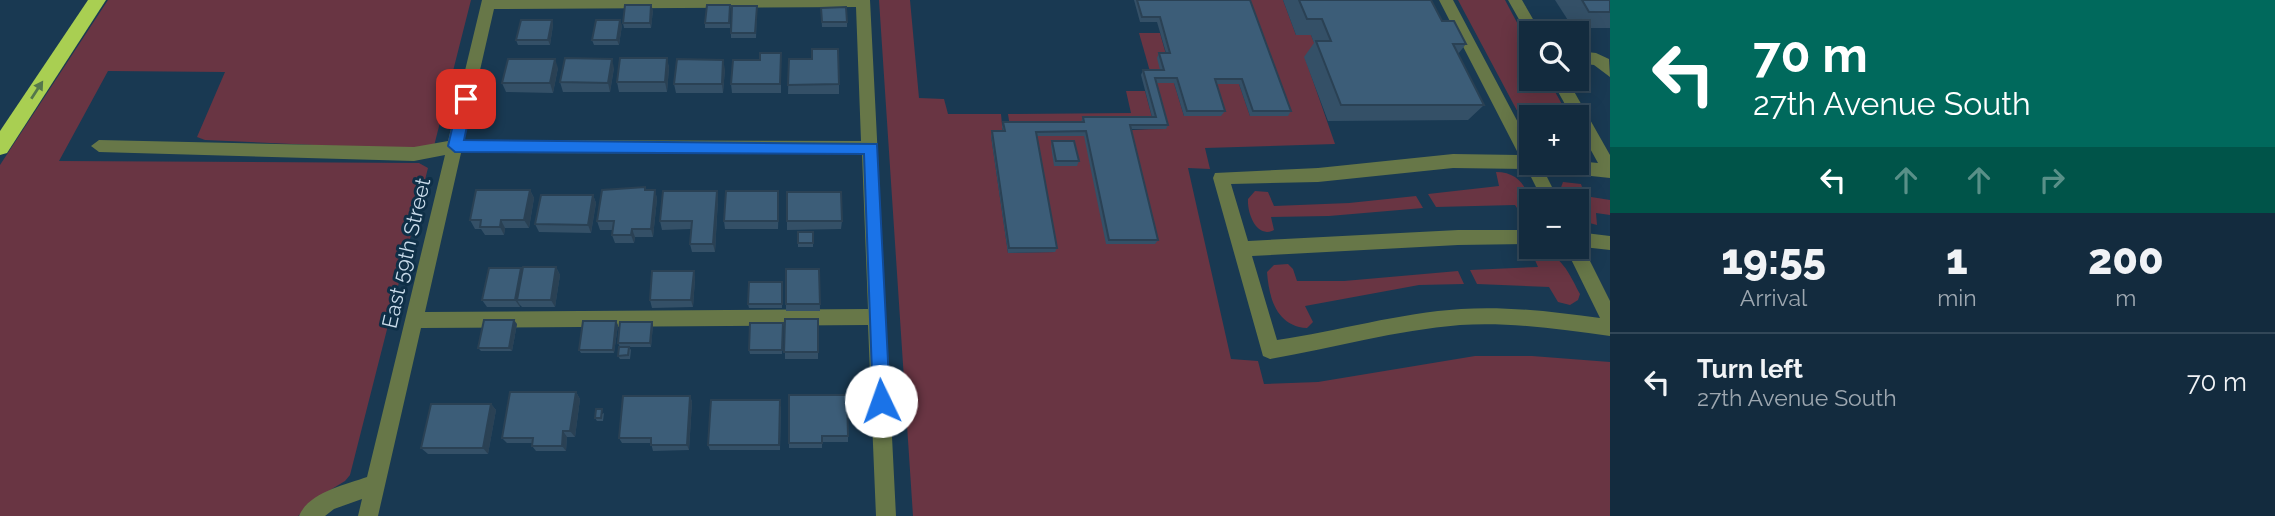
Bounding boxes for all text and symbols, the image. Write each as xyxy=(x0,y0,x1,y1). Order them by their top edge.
map controls xyxy=(1519,21,1589,259)
button: search xyxy=(1519,21,1589,91)
text: 70 m xyxy=(1753,26,1868,83)
icon: left xyxy=(1638,28,1729,119)
pin xyxy=(436,69,496,129)
icon: arrive xyxy=(447,80,485,118)
one-way arrow xyxy=(31,81,44,100)
text: 27th Avenue South xyxy=(1753,85,2031,122)
button: + xyxy=(1519,105,1589,175)
icon: left xyxy=(1814,161,1852,199)
icon: ahead xyxy=(1887,161,1925,199)
icon: ahead xyxy=(1960,161,1998,199)
icon: right xyxy=(2033,161,2071,199)
street label: East 59th Street xyxy=(377,175,435,331)
button: − xyxy=(1519,189,1589,259)
text: 19:55 xyxy=(1721,235,1826,284)
text: 1 xyxy=(1946,235,1968,284)
text: 200 xyxy=(2088,235,2164,284)
text: Arrival xyxy=(1740,284,1807,311)
text: min xyxy=(1937,284,1977,311)
text: m xyxy=(2115,284,2136,311)
text: Turn left xyxy=(1697,354,1803,384)
icon: left xyxy=(1638,363,1676,401)
position arrow xyxy=(844,364,918,438)
text: 70 m xyxy=(2187,367,2247,397)
text: 27th Avenue South xyxy=(1697,384,1897,411)

